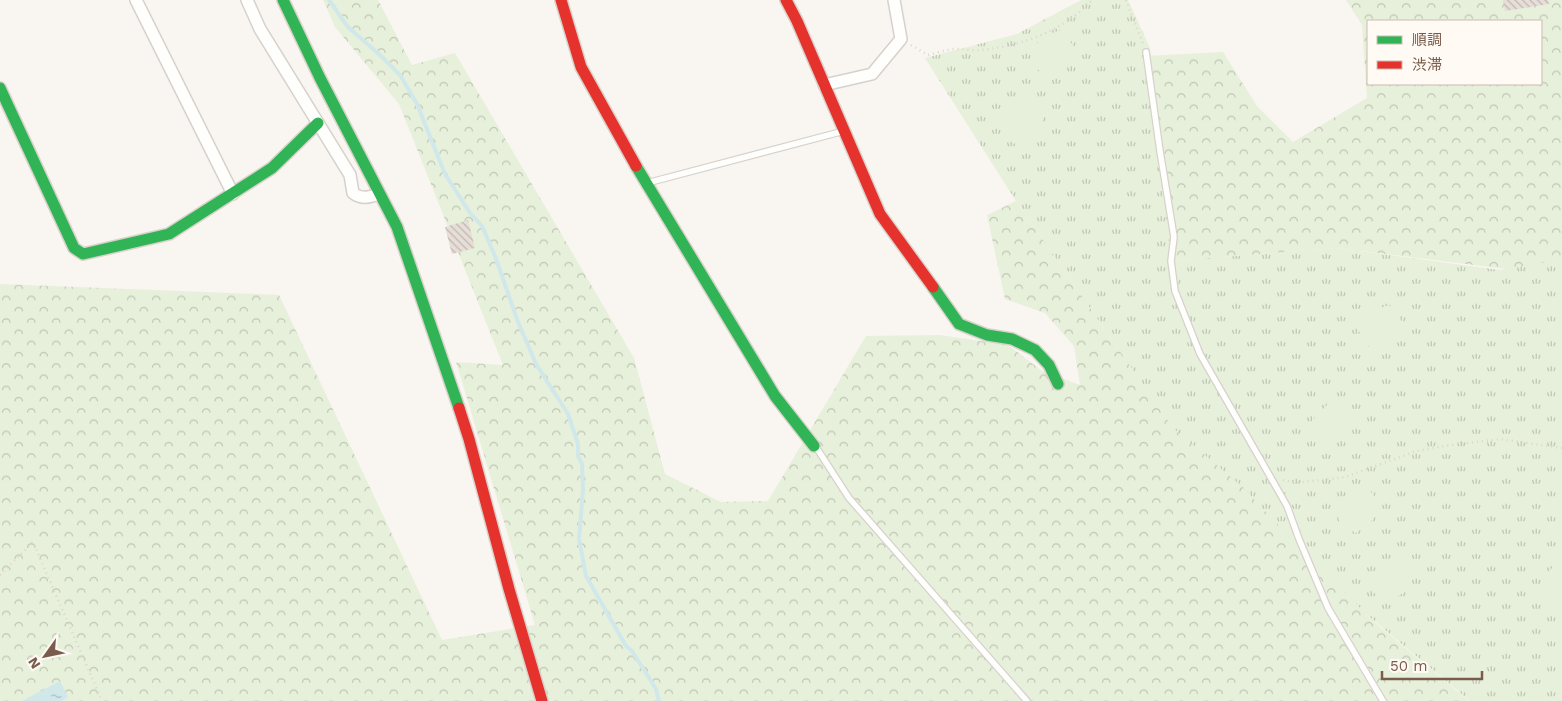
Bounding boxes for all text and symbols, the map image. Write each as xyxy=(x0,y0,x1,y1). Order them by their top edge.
legend xyxy=(1367,20,1542,85)
text: 順調 xyxy=(1412,31,1442,49)
text: 渋滞 xyxy=(1412,56,1442,74)
north arrow xyxy=(20,631,70,681)
scale bar xyxy=(1382,648,1482,680)
text: N xyxy=(25,654,44,672)
text: 50 m xyxy=(1390,657,1427,675)

